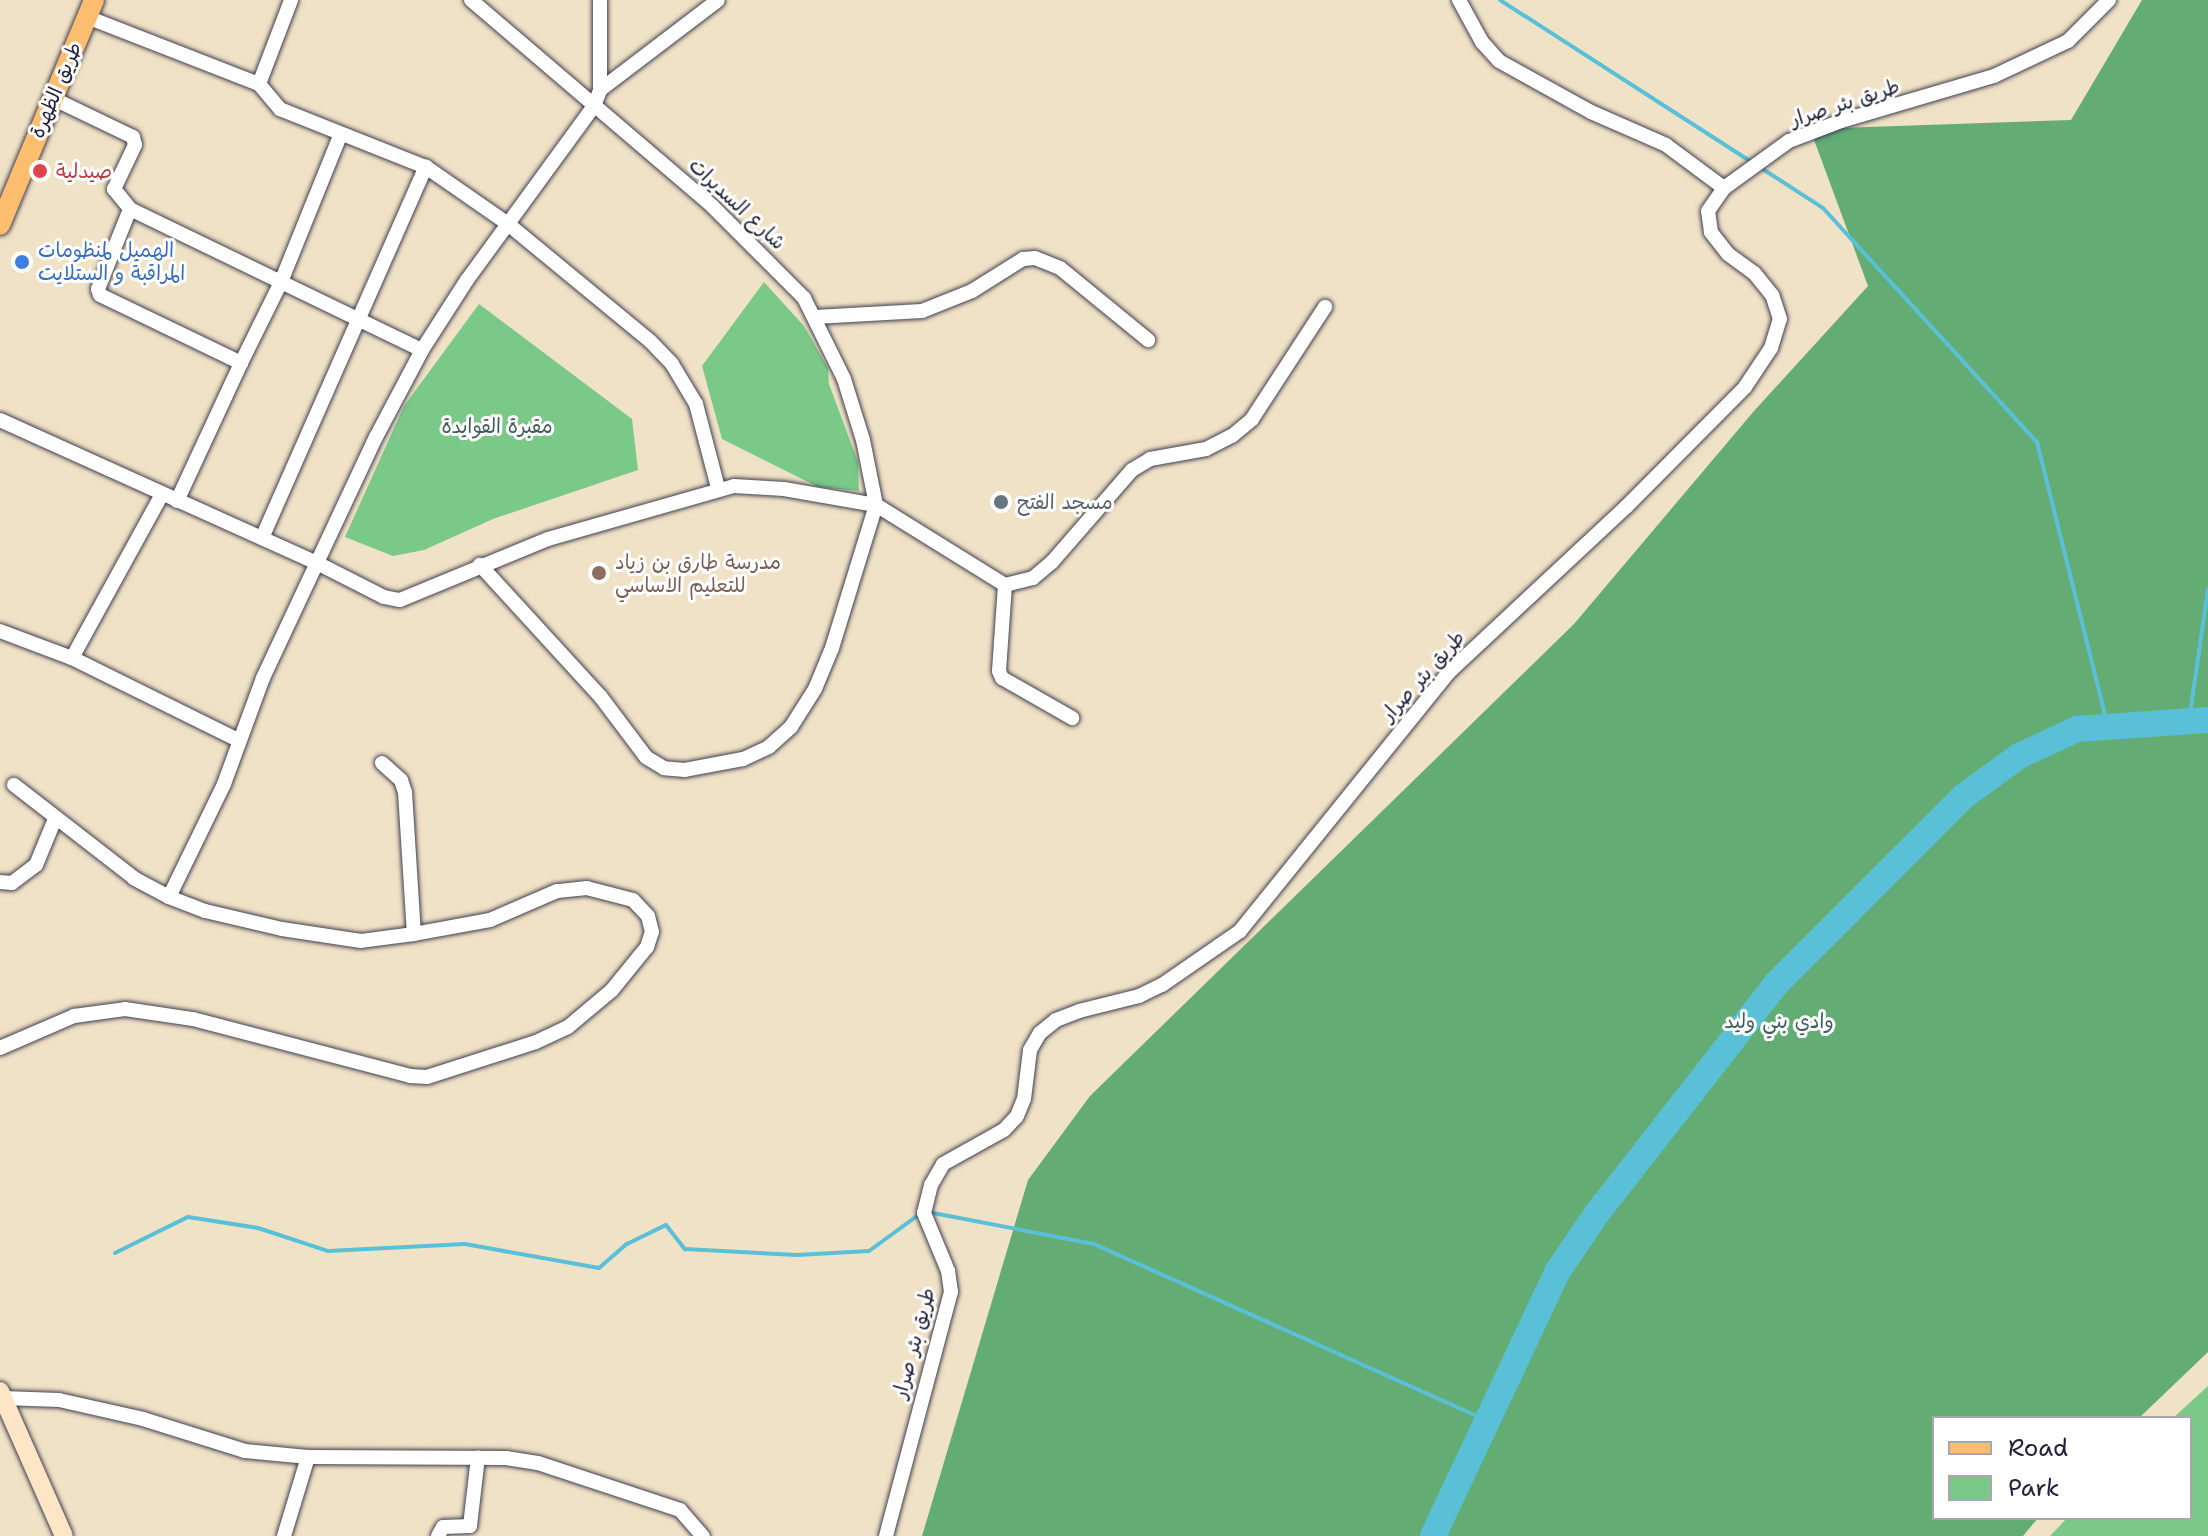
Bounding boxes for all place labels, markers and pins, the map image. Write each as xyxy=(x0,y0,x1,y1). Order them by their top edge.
place label: صيدلية xyxy=(56,159,112,183)
marker: صيدلية xyxy=(31,162,49,180)
place label: الهميل لمنظومات المراقبة و الستلايت xyxy=(38,238,185,285)
marker: الهميل لمنظومات المراقبة و الستلايت xyxy=(13,253,31,271)
place label: مسجد الفتح xyxy=(1017,490,1113,514)
marker: مسجد الفتح xyxy=(992,493,1010,511)
place label: مدرسة طارق بن زياد للتعليم الاساسي xyxy=(615,550,781,597)
marker: مدرسة طارق بن زياد للتعليم الاساسي xyxy=(590,564,608,582)

